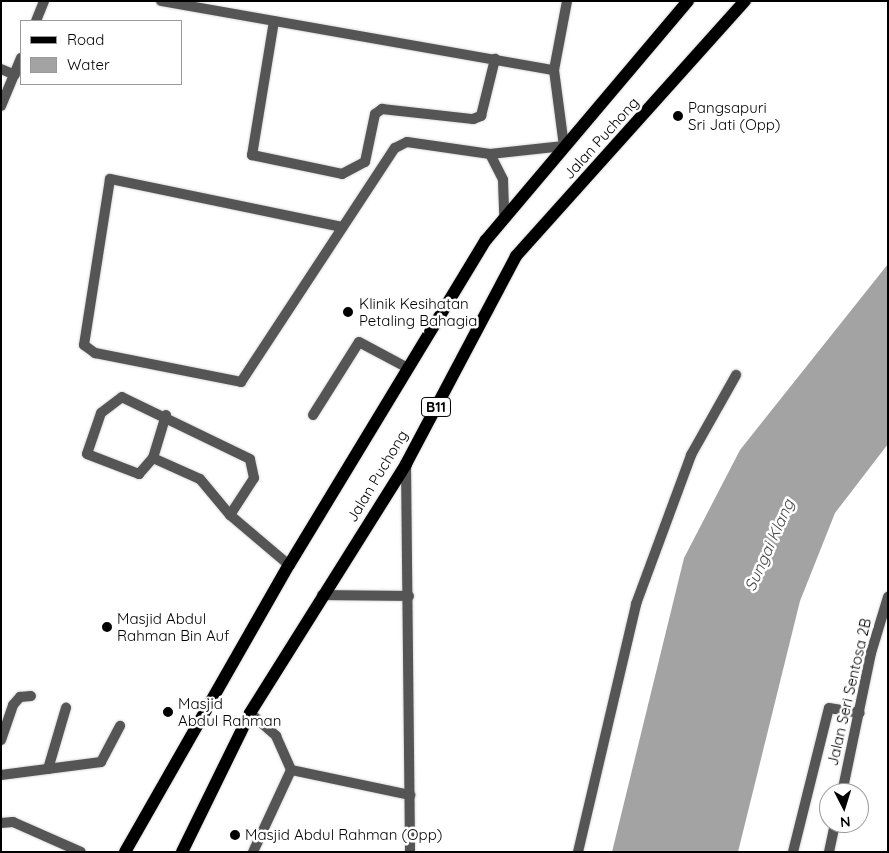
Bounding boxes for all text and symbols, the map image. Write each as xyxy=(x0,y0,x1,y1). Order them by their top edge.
legend xyxy=(20,20,182,85)
text: Road xyxy=(67,30,104,49)
text: Water xyxy=(67,55,110,74)
street label: Jalan Puchong xyxy=(560,93,642,183)
place label: Pangsapuri Sri Jati (Opp) xyxy=(688,98,780,133)
marker: Pangsapuri Sri Jati (Opp) xyxy=(672,110,684,122)
place label: Klinik Kesihatan Petaling Bahagia xyxy=(359,294,477,329)
marker: Klinik Kesihatan Petaling Bahagia xyxy=(341,305,355,319)
road number: B11 xyxy=(420,396,452,418)
street label: Jalan Puchong xyxy=(343,427,411,525)
water label: Sungai Klang xyxy=(740,496,798,594)
place label: Masjid Abdul Rahman Bin Auf xyxy=(117,609,229,644)
street label: Jalan Seri Sentosa 2B xyxy=(823,616,875,768)
marker: Masjid Abdul Rahman Bin Auf xyxy=(101,621,113,633)
place label: Masjid Abdul Rahman xyxy=(178,694,281,729)
marker: Masjid Abdul Rahman xyxy=(162,706,174,718)
north arrow xyxy=(819,783,869,833)
text: N xyxy=(839,813,851,831)
place label: Masjid Abdul Rahman (Opp) xyxy=(245,826,442,844)
marker: Masjid Abdul Rahman (Opp) xyxy=(229,829,241,841)

